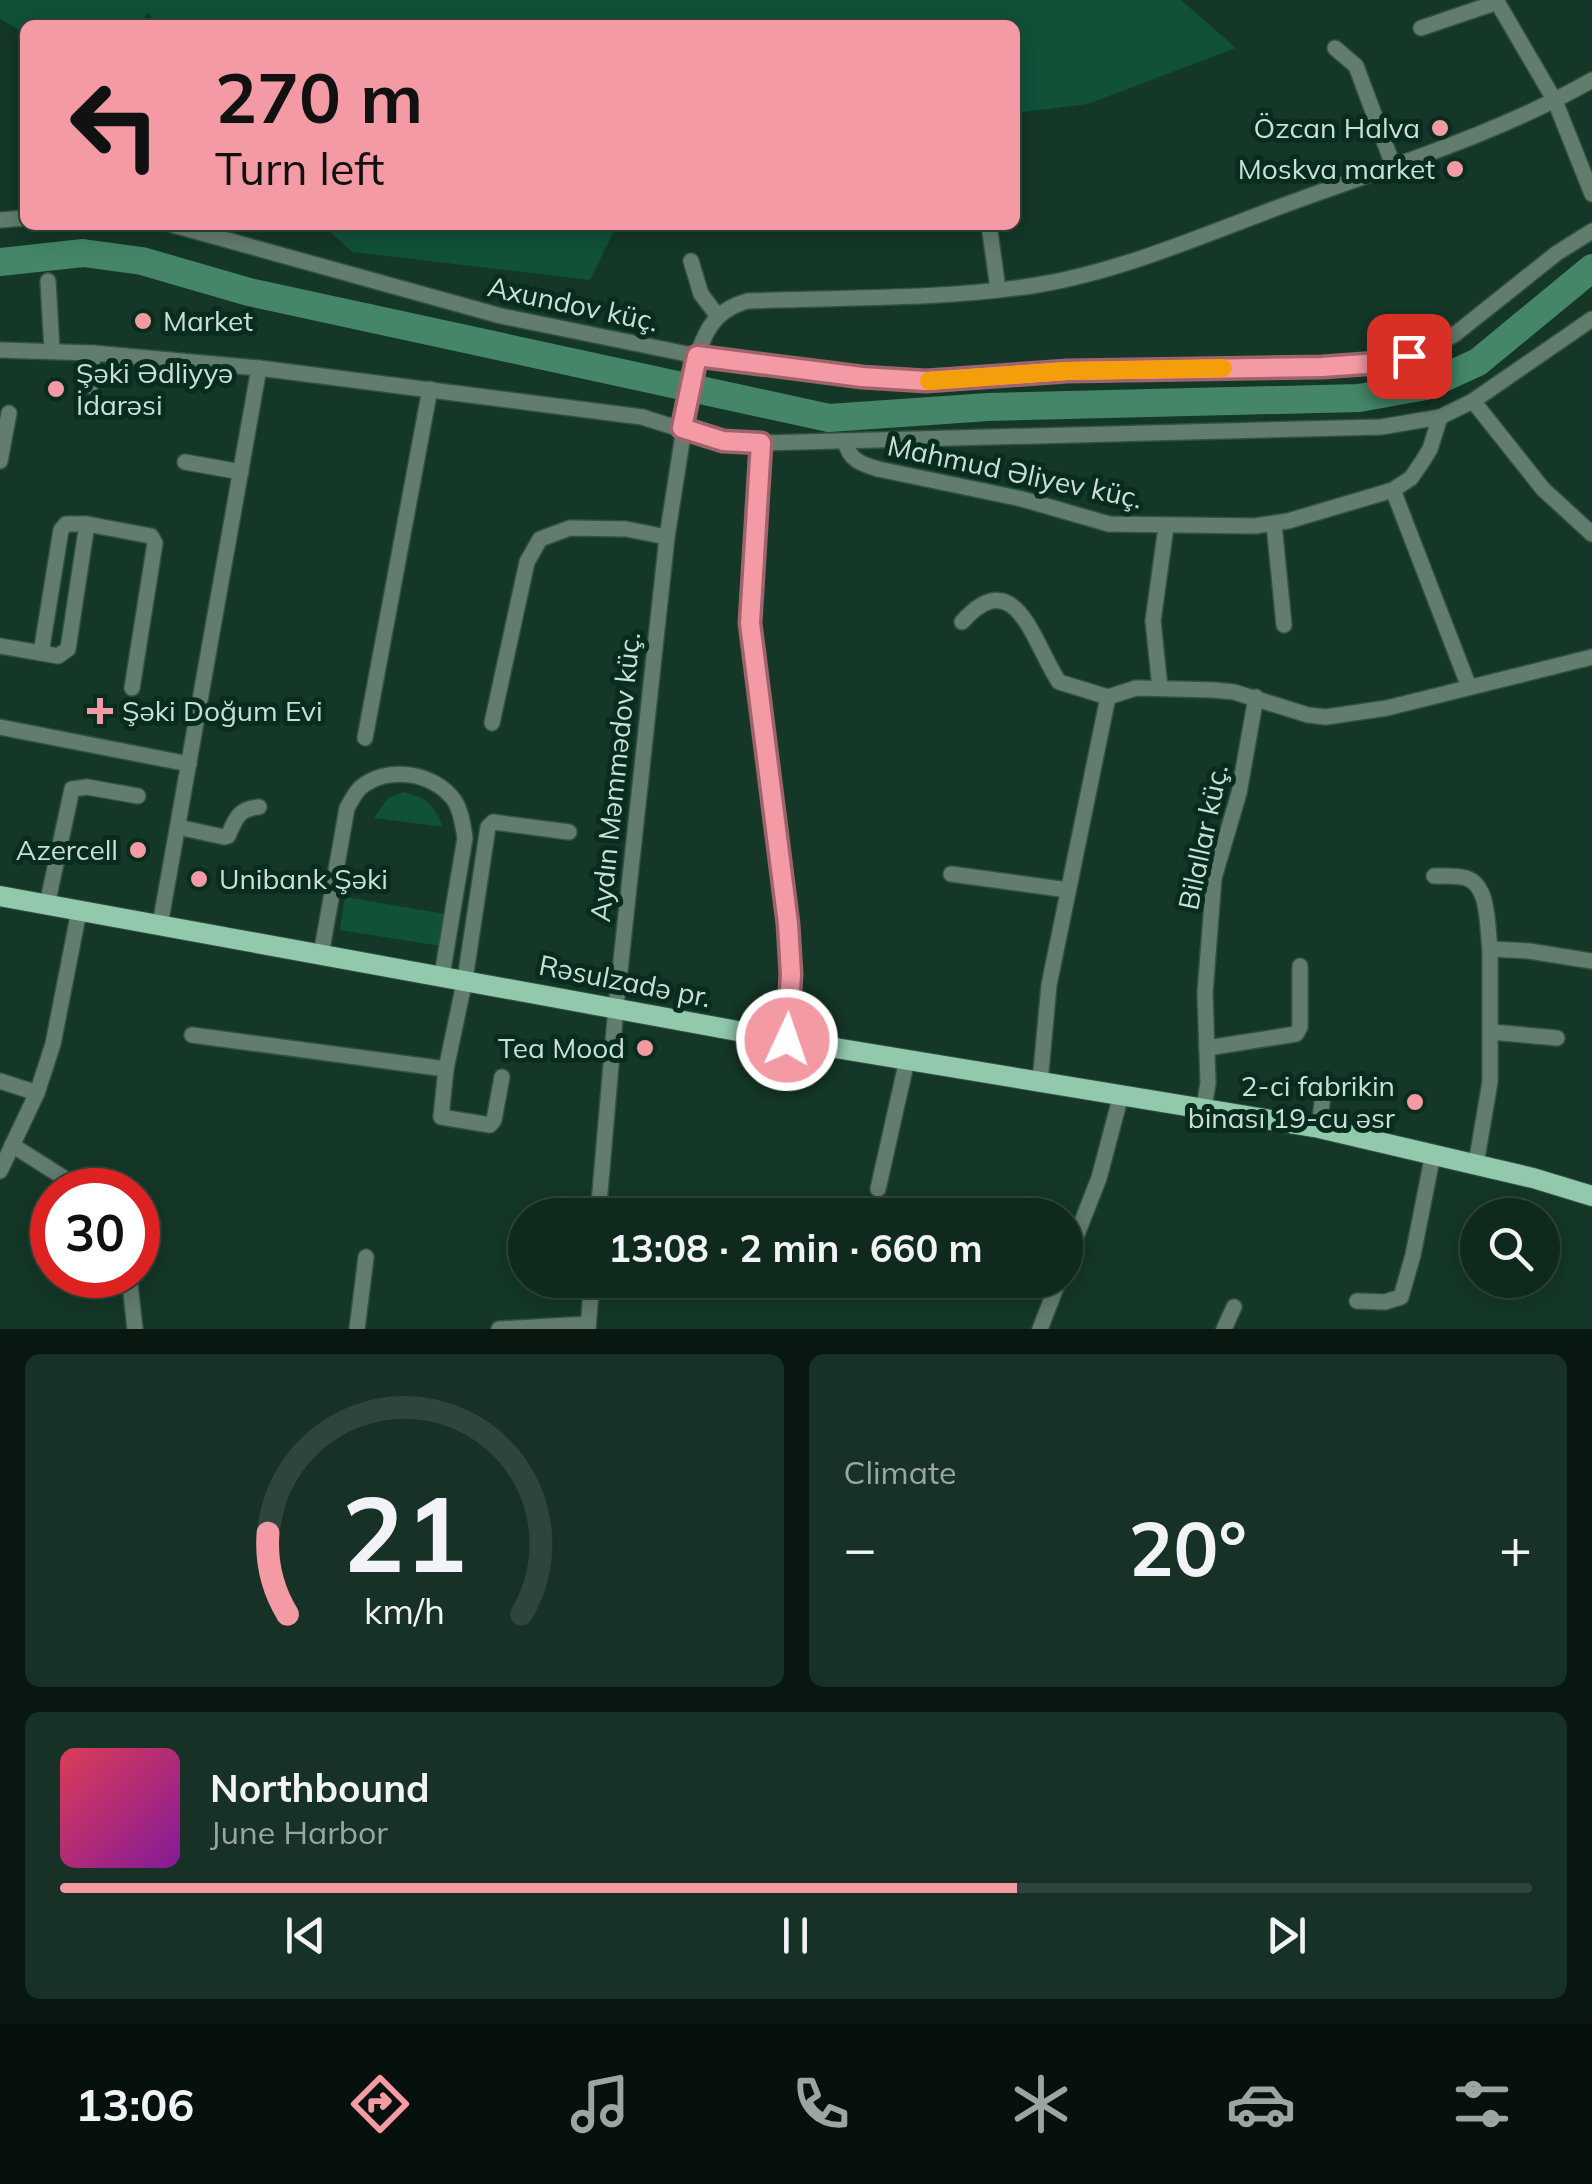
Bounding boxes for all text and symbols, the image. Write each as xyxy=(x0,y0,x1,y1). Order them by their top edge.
text: 270 m xyxy=(215,53,423,141)
icon: left xyxy=(50,60,180,190)
place label: Özcan Halva xyxy=(1254,110,1420,145)
marker: Özcan Halva xyxy=(1429,117,1451,139)
text: Turn left xyxy=(215,140,384,196)
place label: Moskva market xyxy=(1238,151,1435,186)
marker: Moskva market xyxy=(1444,158,1466,180)
street label: Axundov küç. xyxy=(485,268,662,339)
place label: Market xyxy=(163,303,253,338)
marker: Market xyxy=(132,310,154,332)
pin xyxy=(1367,314,1452,399)
icon: arrive xyxy=(1382,329,1437,384)
place label: Şəki Ədliyyə İdarəsi xyxy=(76,355,233,422)
marker: Şəki Ədliyyə İdarəsi xyxy=(45,378,67,400)
street label: Mahmud Əliyev küç. xyxy=(885,427,1146,516)
street label: Aydın Məmmədov küç. xyxy=(582,630,647,924)
place label: Şəki Doğum Evi xyxy=(122,693,323,728)
marker: Şəki Doğum Evi xyxy=(87,698,113,724)
street label: Bilallar küç. xyxy=(1170,761,1235,913)
place label: Azercell xyxy=(16,832,118,867)
marker: Azercell xyxy=(127,839,149,861)
place label: Unibank Şəki xyxy=(219,861,388,896)
marker: Unibank Şəki xyxy=(188,868,210,890)
street label: Rəsulzadə pr. xyxy=(536,947,714,1014)
position arrow xyxy=(735,988,839,1092)
place label: Tea Mood xyxy=(498,1030,625,1065)
marker: Tea Mood xyxy=(634,1037,656,1059)
place label: 2-ci fabrikin binası 19-cu əsr xyxy=(1188,1068,1396,1135)
marker: 2-ci fabrikin binası 19-cu əsr xyxy=(1404,1091,1426,1113)
speed limit sign: 30 xyxy=(30,1168,160,1298)
map controls xyxy=(1460,1198,1560,1298)
button: search xyxy=(1460,1198,1560,1298)
text: 13:08 · 2 min · 660 m xyxy=(608,1224,983,1272)
text: Climate xyxy=(844,1452,956,1492)
text: 21 xyxy=(342,1467,467,1598)
text: 20° xyxy=(1129,1501,1247,1595)
text: − xyxy=(844,1513,877,1582)
text: + xyxy=(1499,1513,1532,1582)
text: km/h xyxy=(364,1588,445,1633)
text: Northbound xyxy=(210,1764,430,1812)
text: June Harbor xyxy=(210,1812,388,1852)
icon: previous xyxy=(278,1908,333,1963)
icon: pause xyxy=(768,1908,823,1963)
icon: next xyxy=(1259,1908,1314,1963)
icon: directions xyxy=(345,2069,415,2139)
icon: music xyxy=(565,2069,635,2139)
icon: phone xyxy=(786,2069,856,2139)
icon: climate xyxy=(1006,2069,1076,2139)
icon: car xyxy=(1226,2069,1296,2139)
icon: filters xyxy=(1447,2069,1517,2139)
text: 13:06 xyxy=(75,2076,194,2132)

